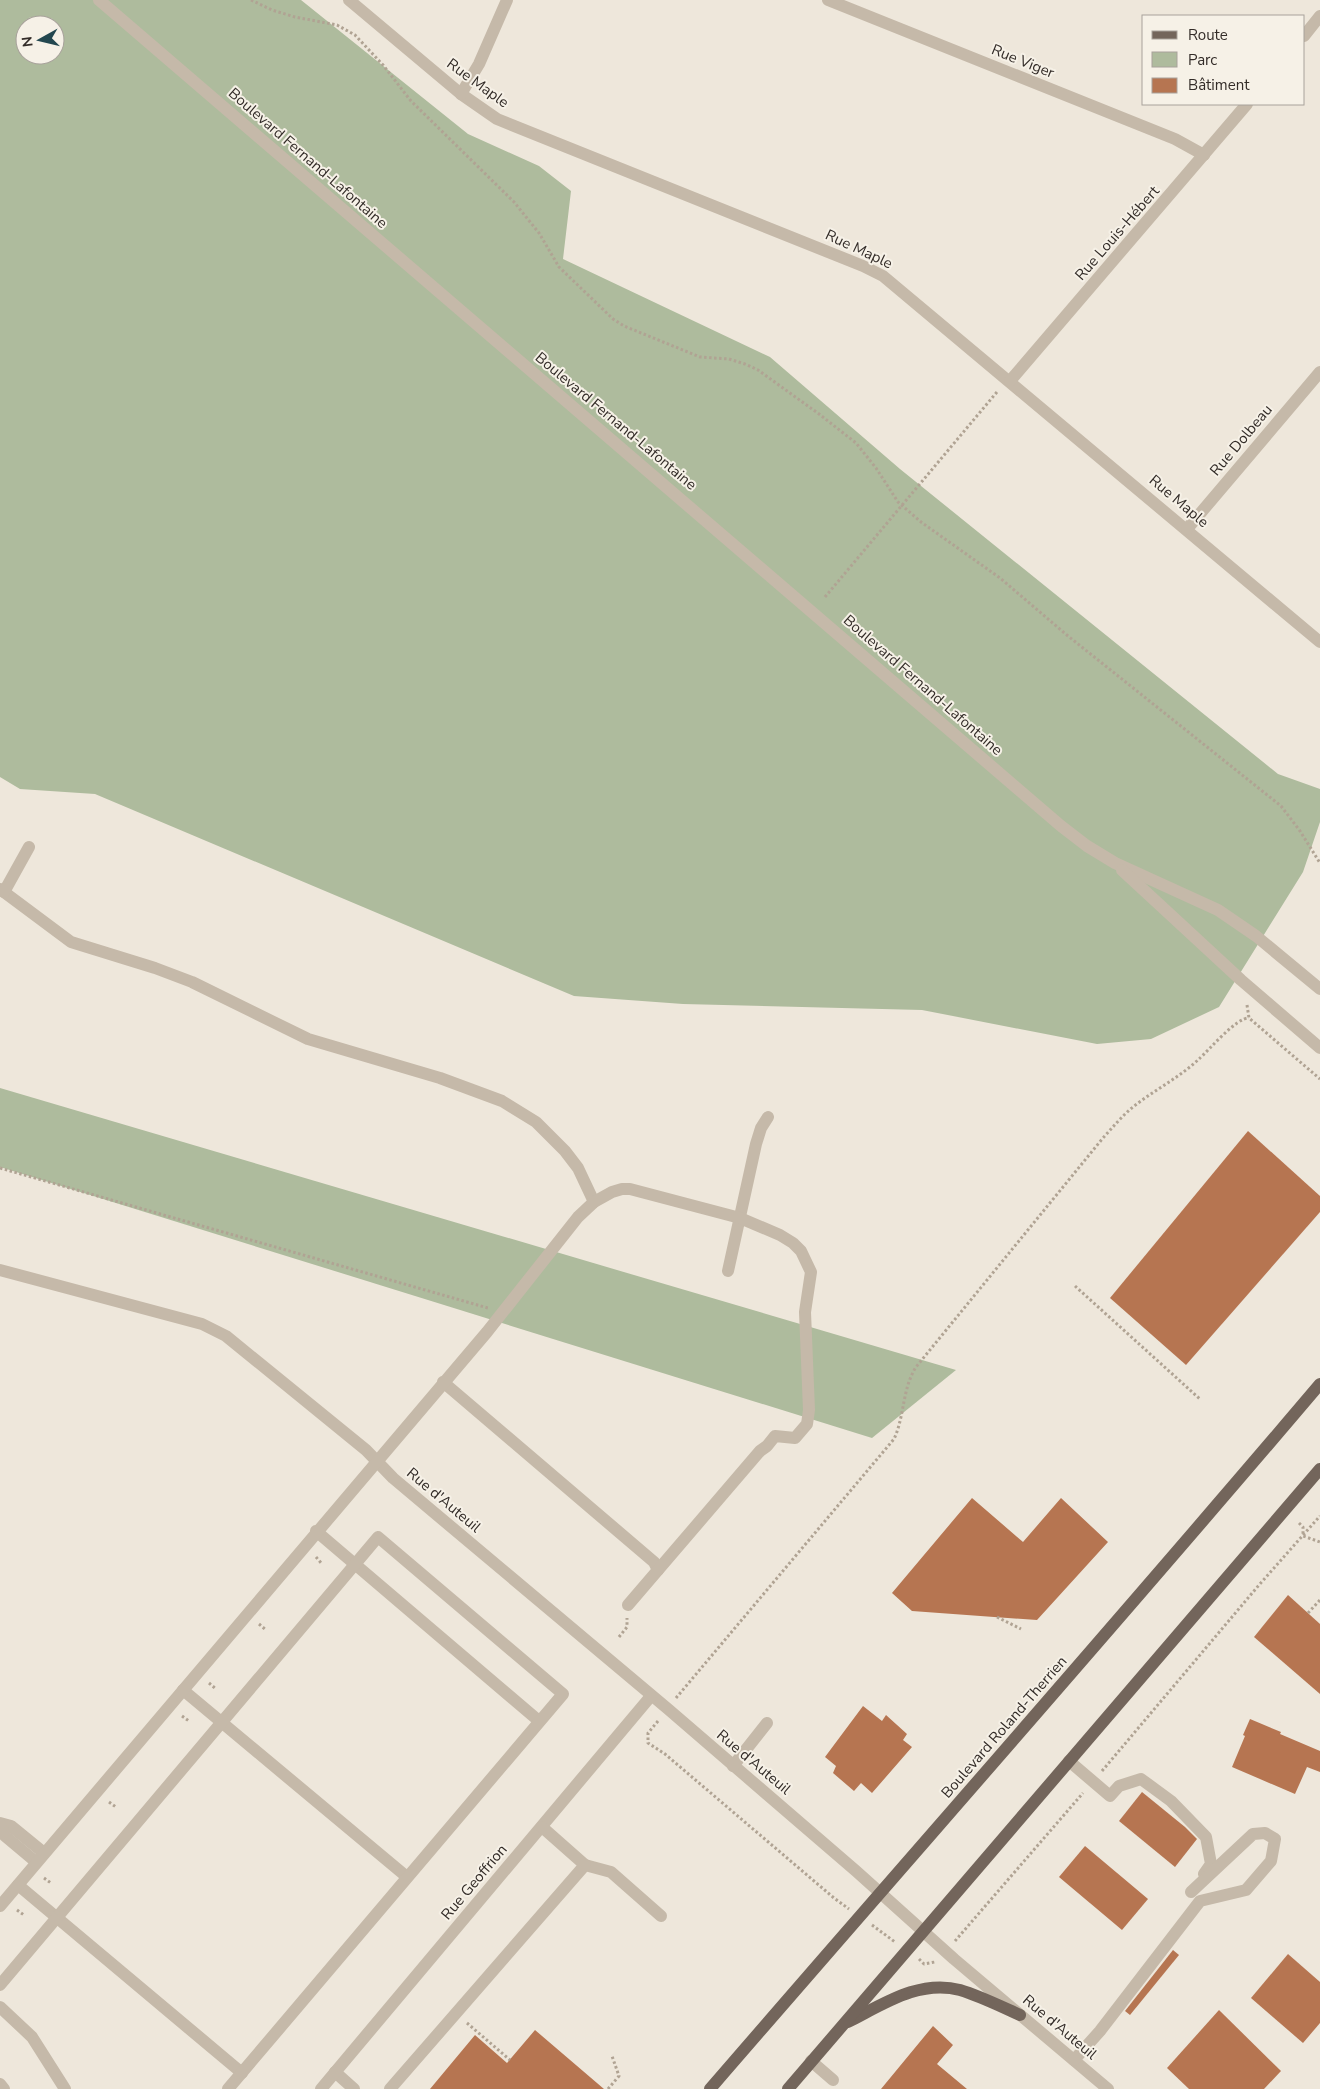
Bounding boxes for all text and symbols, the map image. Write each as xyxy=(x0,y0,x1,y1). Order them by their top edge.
north arrow xyxy=(15,15,65,65)
legend xyxy=(1142,15,1305,105)
text: Route xyxy=(1188,25,1228,45)
text: N xyxy=(17,35,38,48)
street label: Rue Viger xyxy=(989,39,1058,83)
text: Parc xyxy=(1188,50,1217,70)
street label: Rue Maple xyxy=(443,54,513,112)
text: Bâtiment xyxy=(1188,75,1250,95)
street label: Boulevard Fernand-Lafontaine xyxy=(224,83,392,233)
street label: Rue Louis-Hébert xyxy=(1070,181,1164,285)
street label: Rue Maple xyxy=(822,225,896,273)
street label: Boulevard Fernand-Lafontaine xyxy=(531,348,701,495)
street label: Rue Dolbeau xyxy=(1205,400,1277,480)
street label: Rue Maple xyxy=(1145,470,1213,532)
street label: Boulevard Fernand-Lafontaine xyxy=(839,610,1007,760)
street label: Rue d'Auteuil xyxy=(403,1463,486,1537)
street label: Boulevard Roland-Therrien xyxy=(937,1652,1071,1802)
street label: Rue d'Auteuil xyxy=(713,1725,796,1799)
street label: Rue Geoffrion xyxy=(436,1840,512,1924)
street label: Rue d'Auteuil xyxy=(1019,1990,1102,2064)

